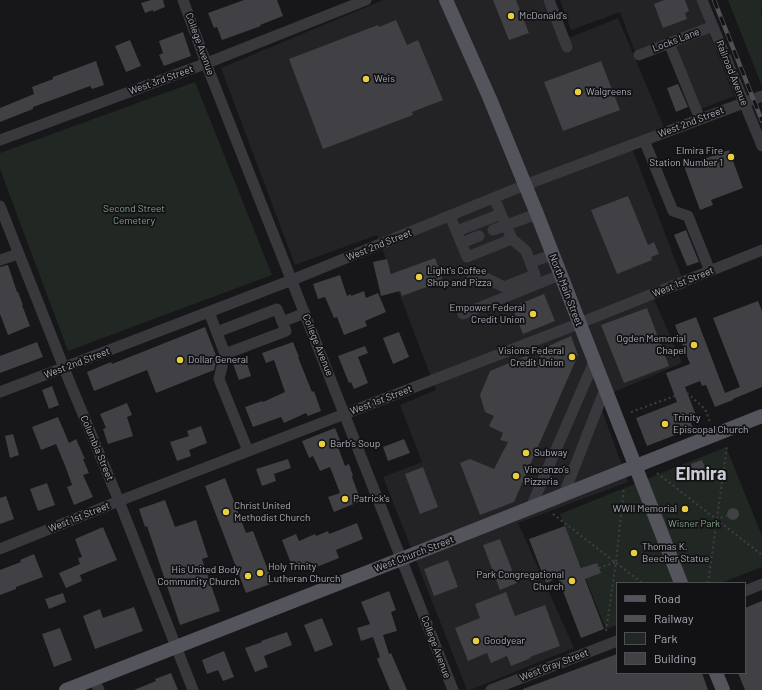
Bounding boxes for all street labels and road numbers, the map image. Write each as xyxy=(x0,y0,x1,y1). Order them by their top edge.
street label: College Avenue xyxy=(183,11,217,77)
street label: Locks Lane xyxy=(651,26,701,54)
street label: Railroad Avenue xyxy=(713,39,751,107)
street label: West 3rd Street xyxy=(127,63,195,97)
street label: West 2nd Street xyxy=(656,104,726,140)
street label: West 2nd Street xyxy=(345,226,413,264)
street label: North Main Street xyxy=(547,252,585,328)
street label: West 1st Street xyxy=(651,264,715,300)
street label: College Avenue xyxy=(300,312,336,378)
street label: West 2nd Street xyxy=(42,345,112,381)
street label: West 1st Street xyxy=(348,383,414,417)
street label: Columbia Street xyxy=(78,414,116,482)
street label: West 1st Street xyxy=(47,499,111,535)
street label: West Church Street xyxy=(373,533,455,575)
street label: College Avenue xyxy=(419,614,453,680)
street label: West Gray Street xyxy=(518,646,590,684)

